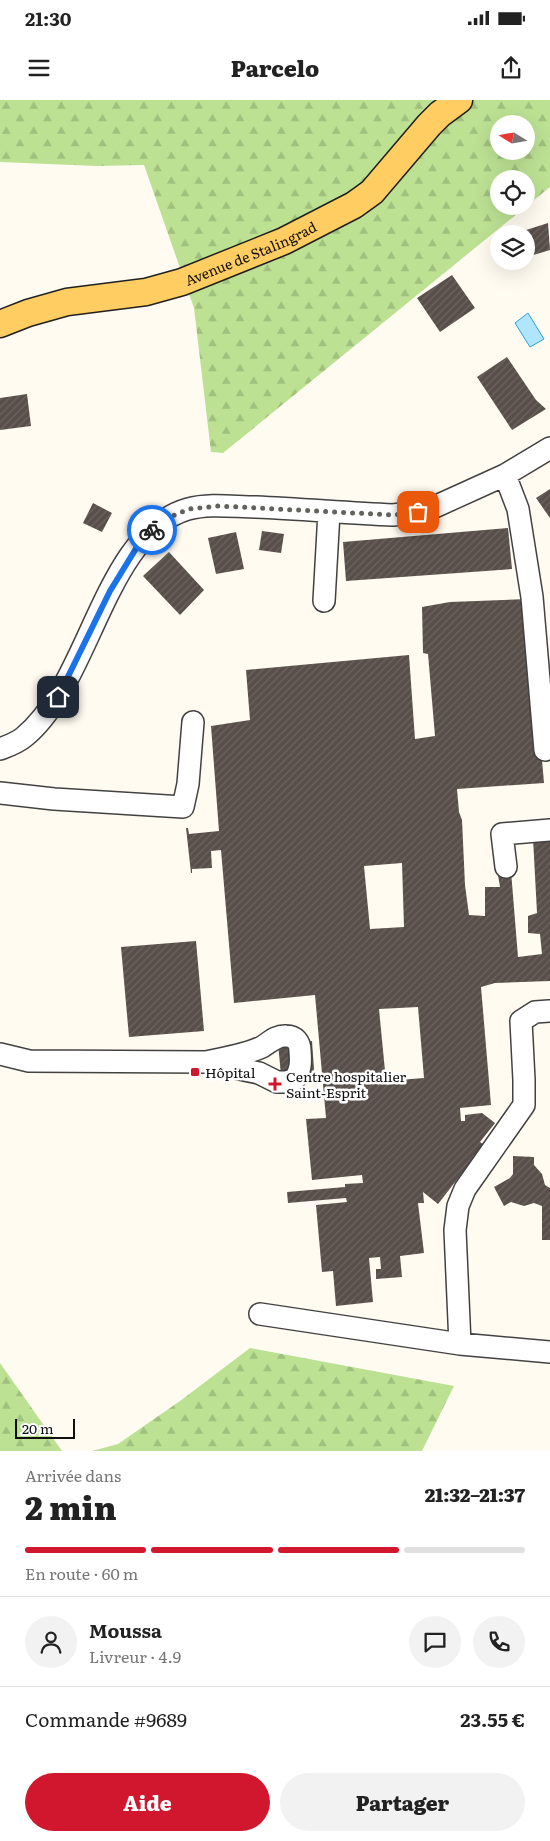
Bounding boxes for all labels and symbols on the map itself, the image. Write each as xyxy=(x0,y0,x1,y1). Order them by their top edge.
north arrow xyxy=(490,115,535,160)
street label: Avenue de Stalingrad xyxy=(182,216,320,290)
pin xyxy=(397,491,439,533)
courier xyxy=(127,505,177,555)
pin xyxy=(37,676,79,718)
place label: Hôpital xyxy=(205,1062,256,1082)
marker: Hôpital xyxy=(189,1066,201,1078)
place label: Centre hospitalier Saint-Esprit xyxy=(286,1066,407,1102)
marker: Centre hospitalier Saint-Esprit xyxy=(268,1077,282,1091)
scale bar xyxy=(15,1416,75,1439)

